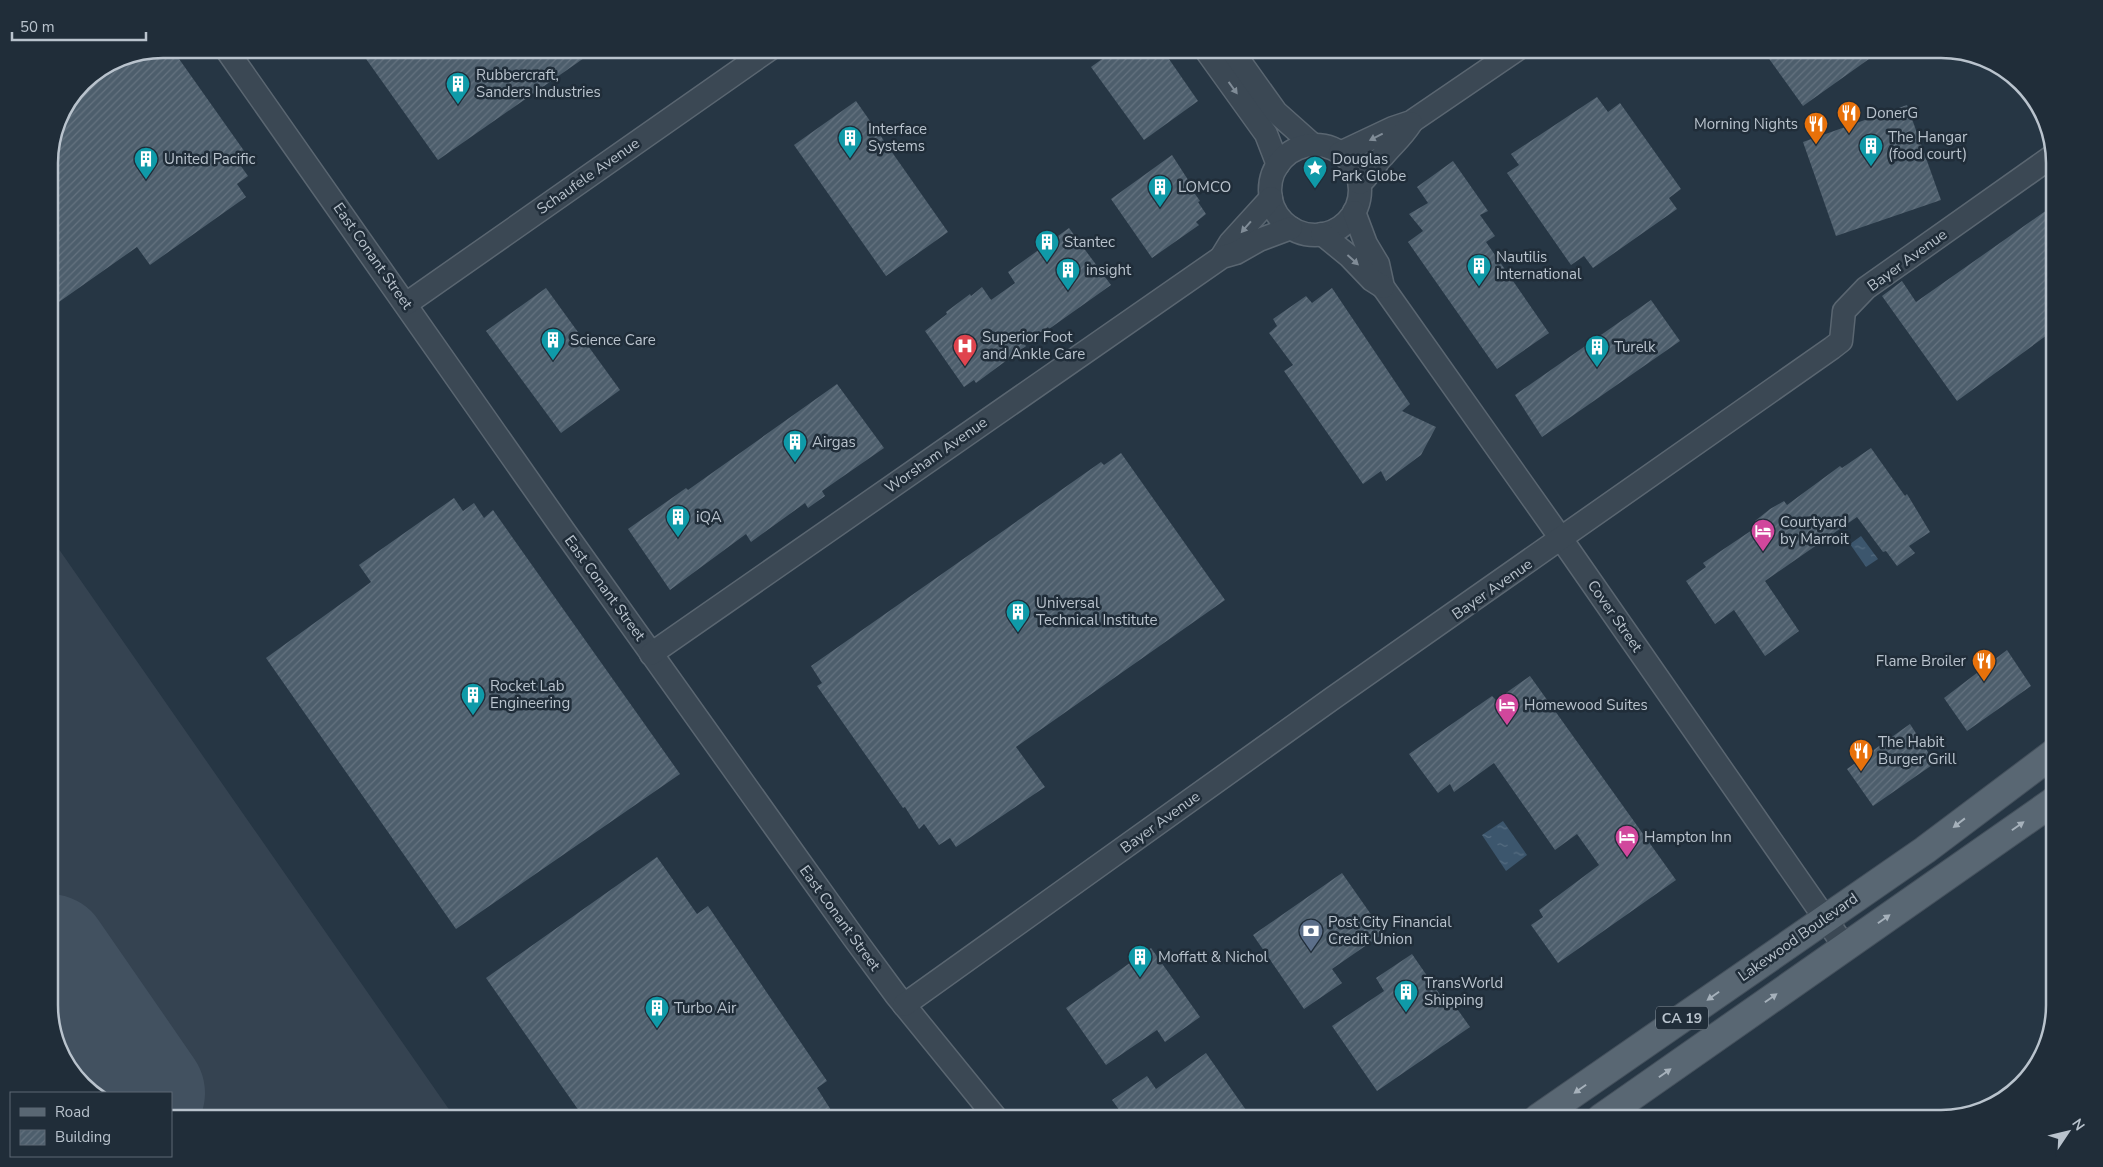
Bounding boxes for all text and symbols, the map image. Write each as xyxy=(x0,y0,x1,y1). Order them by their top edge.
scale bar xyxy=(12,10,146,42)
text: 50 m xyxy=(20,17,55,37)
place label: Rubbercraft, Sanders Industries xyxy=(476,65,601,102)
building icon: Rubbercraft, Sanders Industries xyxy=(445,71,471,105)
one-way arrow xyxy=(1228,82,1238,95)
restaurant icon: DonerG xyxy=(1836,100,1862,134)
place label: DonerG xyxy=(1866,103,1918,123)
restaurant icon: Morning Nights xyxy=(1803,111,1829,145)
place label: Morning Nights xyxy=(1694,114,1798,134)
place label: Interface Systems xyxy=(868,119,927,156)
building icon: Interface Systems xyxy=(837,125,863,159)
place label: The Hangar (food court) xyxy=(1888,127,1968,164)
street label: Schaufele Avenue xyxy=(533,133,643,219)
one-way arrow xyxy=(1369,133,1383,141)
building icon: The Hangar (food court) xyxy=(1858,133,1884,167)
building icon: United Pacific xyxy=(133,146,159,180)
place label: United Pacific xyxy=(164,149,256,169)
place label: Douglas Park Globe xyxy=(1332,149,1406,186)
place icon: Douglas Park Globe xyxy=(1302,155,1328,189)
building icon: LOMCO xyxy=(1147,174,1173,208)
place label: LOMCO xyxy=(1178,177,1231,197)
street label: East Conant Street xyxy=(329,199,418,314)
one-way arrow xyxy=(1240,220,1251,233)
street label: Bayer Avenue xyxy=(1863,224,1951,296)
building icon: Stantec xyxy=(1034,229,1060,263)
place label: Stantec xyxy=(1064,232,1115,252)
place label: Nautilis International xyxy=(1496,247,1582,284)
building icon: Nautilis International xyxy=(1466,253,1492,287)
one-way arrow xyxy=(1347,254,1360,265)
building icon: insight xyxy=(1055,257,1081,291)
place label: insight xyxy=(1086,260,1132,280)
building icon: Science Care xyxy=(540,327,566,361)
place label: Superior Foot and Ankle Care xyxy=(982,327,1085,364)
place label: Science Care xyxy=(570,330,656,350)
hospital icon: Superior Foot and Ankle Care xyxy=(952,333,978,367)
building icon: Turelk xyxy=(1584,334,1610,368)
place label: Turelk xyxy=(1614,337,1656,357)
street label: Worsham Avenue xyxy=(881,412,991,498)
building icon: Airgas xyxy=(782,429,808,463)
place label: Airgas xyxy=(812,432,856,452)
building icon: iQA xyxy=(665,504,691,538)
place label: iQA xyxy=(696,507,722,527)
place label: Courtyard by Marroit xyxy=(1780,512,1849,549)
hotel icon: Courtyard by Marroit xyxy=(1750,518,1776,552)
street label: East Conant Street xyxy=(560,531,650,645)
street label: Bayer Avenue xyxy=(1448,554,1536,624)
street label: Cover Street xyxy=(1583,576,1648,657)
place label: Universal Technical Institute xyxy=(1036,593,1158,630)
building icon: Universal Technical Institute xyxy=(1005,599,1031,633)
restaurant icon: Flame Broiler xyxy=(1971,648,1997,682)
place label: Flame Broiler xyxy=(1876,651,1967,671)
place label: Rocket Lab Engineering xyxy=(490,676,570,713)
building icon: Rocket Lab Engineering xyxy=(460,682,486,716)
hotel icon: Homewood Suites xyxy=(1494,692,1520,726)
place label: Homewood Suites xyxy=(1524,695,1648,715)
place label: The Habit Burger Grill xyxy=(1878,732,1957,769)
restaurant icon: The Habit Burger Grill xyxy=(1848,738,1874,772)
street label: Bayer Avenue xyxy=(1116,786,1204,858)
one-way arrow xyxy=(1953,818,1966,829)
one-way arrow xyxy=(2011,821,2025,831)
hotel icon: Hampton Inn xyxy=(1614,824,1640,858)
place label: Hampton Inn xyxy=(1644,827,1732,847)
street label: East Conant Street xyxy=(795,861,885,975)
street label: Lakewood Boulevard xyxy=(1734,888,1862,986)
place label: Post City Financial Credit Union xyxy=(1328,912,1452,949)
one-way arrow xyxy=(1878,914,1891,924)
bank icon: Post City Financial Credit Union xyxy=(1298,918,1324,952)
building icon: Moffatt & Nichol xyxy=(1127,944,1153,978)
place label: Moffatt & Nichol xyxy=(1158,947,1269,967)
place label: TransWorld Shipping xyxy=(1424,973,1503,1010)
building icon: TransWorld Shipping xyxy=(1393,979,1419,1013)
one-way arrow xyxy=(1707,991,1720,1001)
one-way arrow xyxy=(1764,993,1778,1003)
building icon: Turbo Air xyxy=(644,995,670,1029)
place label: Turbo Air xyxy=(674,998,737,1018)
road number: CA 19 xyxy=(1656,1006,1708,1030)
one-way arrow xyxy=(1658,1068,1672,1078)
one-way arrow xyxy=(1573,1084,1587,1094)
legend xyxy=(10,1092,172,1157)
text: Road xyxy=(55,1102,90,1122)
north arrow xyxy=(2043,1107,2093,1157)
text: N xyxy=(2067,1115,2089,1135)
text: Building xyxy=(55,1127,111,1147)

